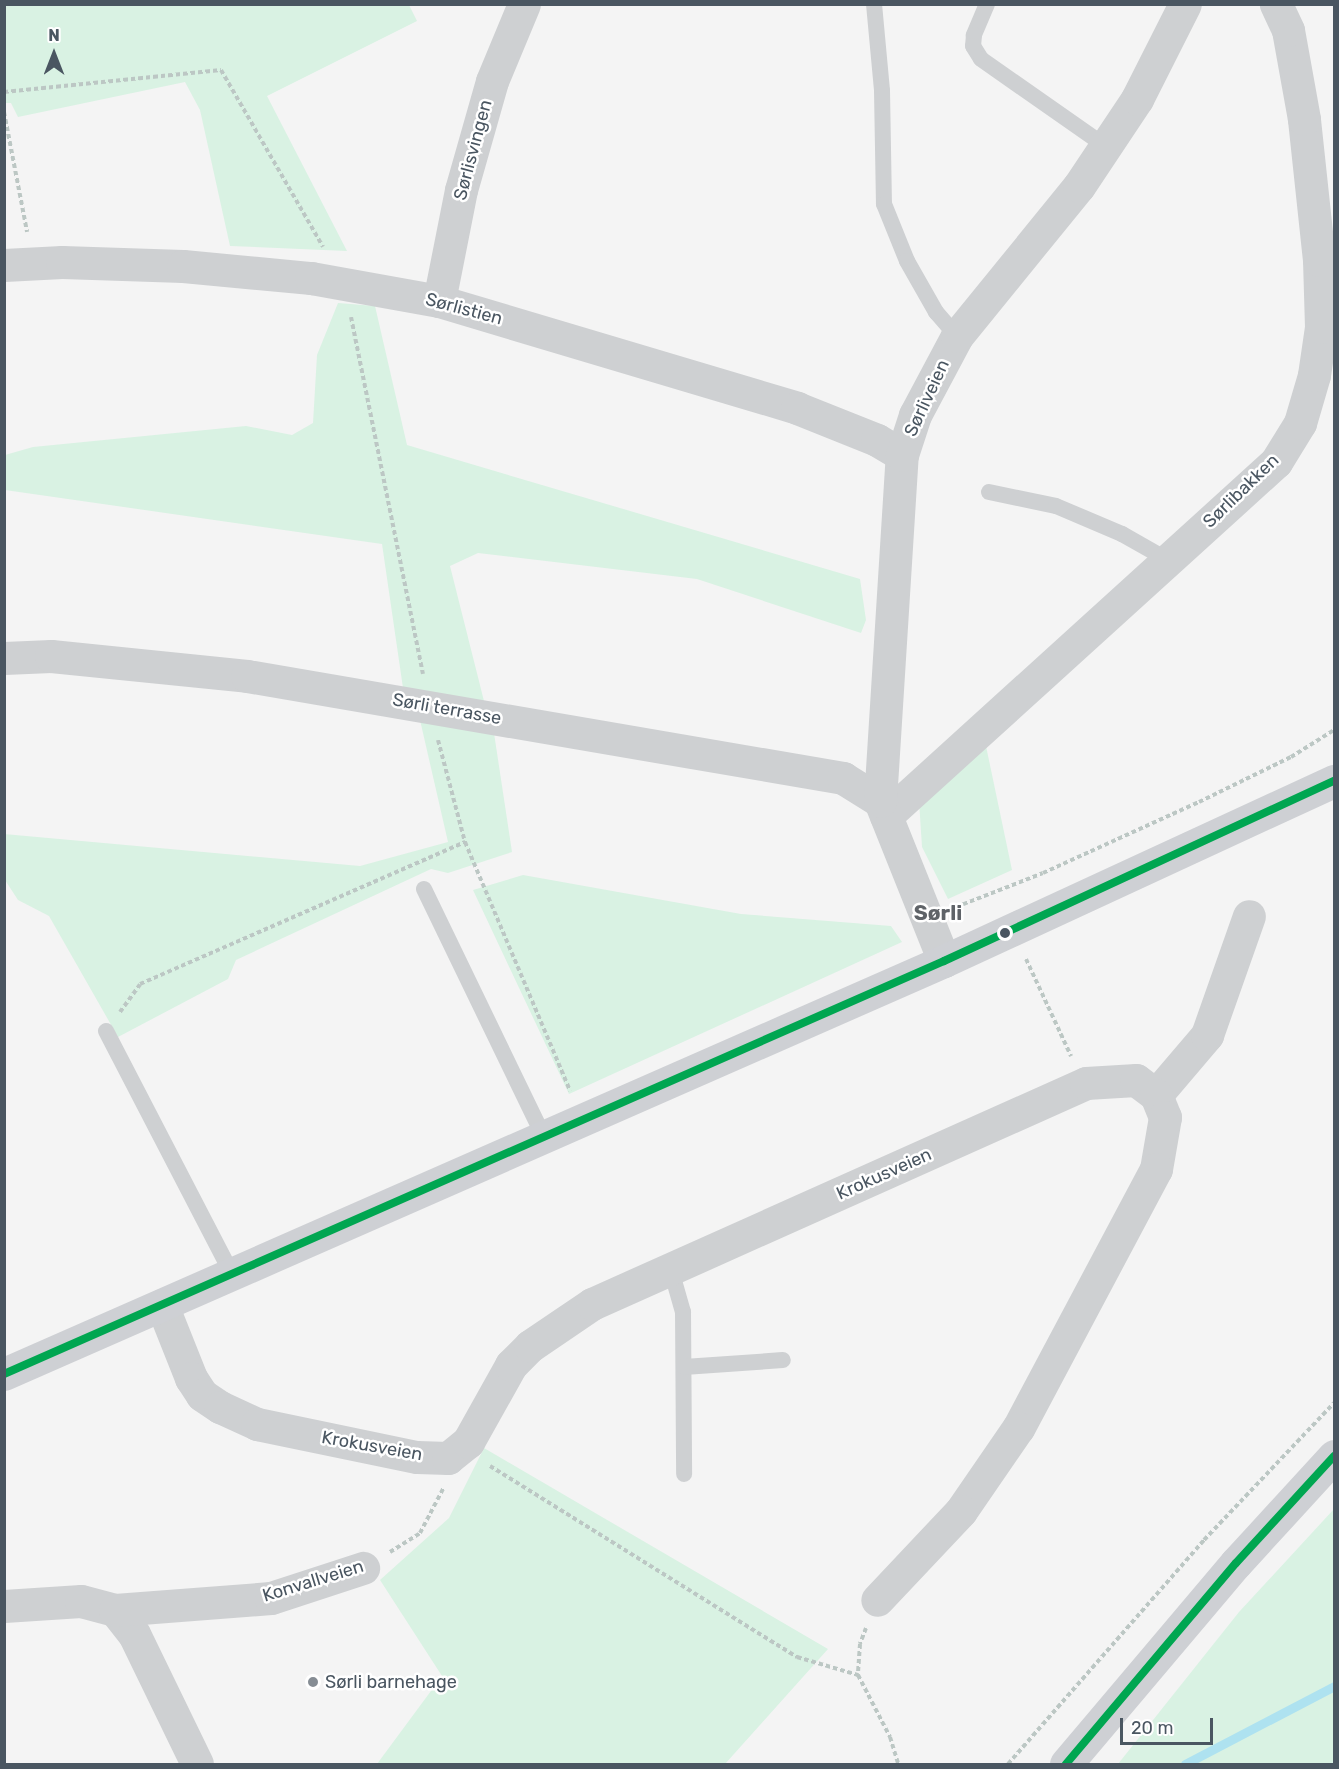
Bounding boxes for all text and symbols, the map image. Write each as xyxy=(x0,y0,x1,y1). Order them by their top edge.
north arrow xyxy=(24,24,84,84)
text: N xyxy=(48,26,60,45)
street label: Sørlisvingen xyxy=(449,97,497,203)
street label: Sørlistien xyxy=(423,288,505,330)
street label: Sørliveien xyxy=(900,356,954,440)
street label: Sørlibakken xyxy=(1199,450,1283,532)
street label: Sørli terrasse xyxy=(391,689,503,729)
district label: Sørli xyxy=(914,900,962,926)
unlabelled marker xyxy=(999,927,1011,939)
street label: Krokusveien xyxy=(833,1143,935,1205)
street label: Krokusveien xyxy=(320,1427,424,1465)
street label: Konvallveien xyxy=(260,1555,366,1607)
place label: Sørli barnehage xyxy=(325,1671,457,1693)
marker: Sørli barnehage xyxy=(306,1675,320,1689)
scale bar xyxy=(1123,1706,1216,1744)
text: 20 m xyxy=(1131,1717,1173,1739)

